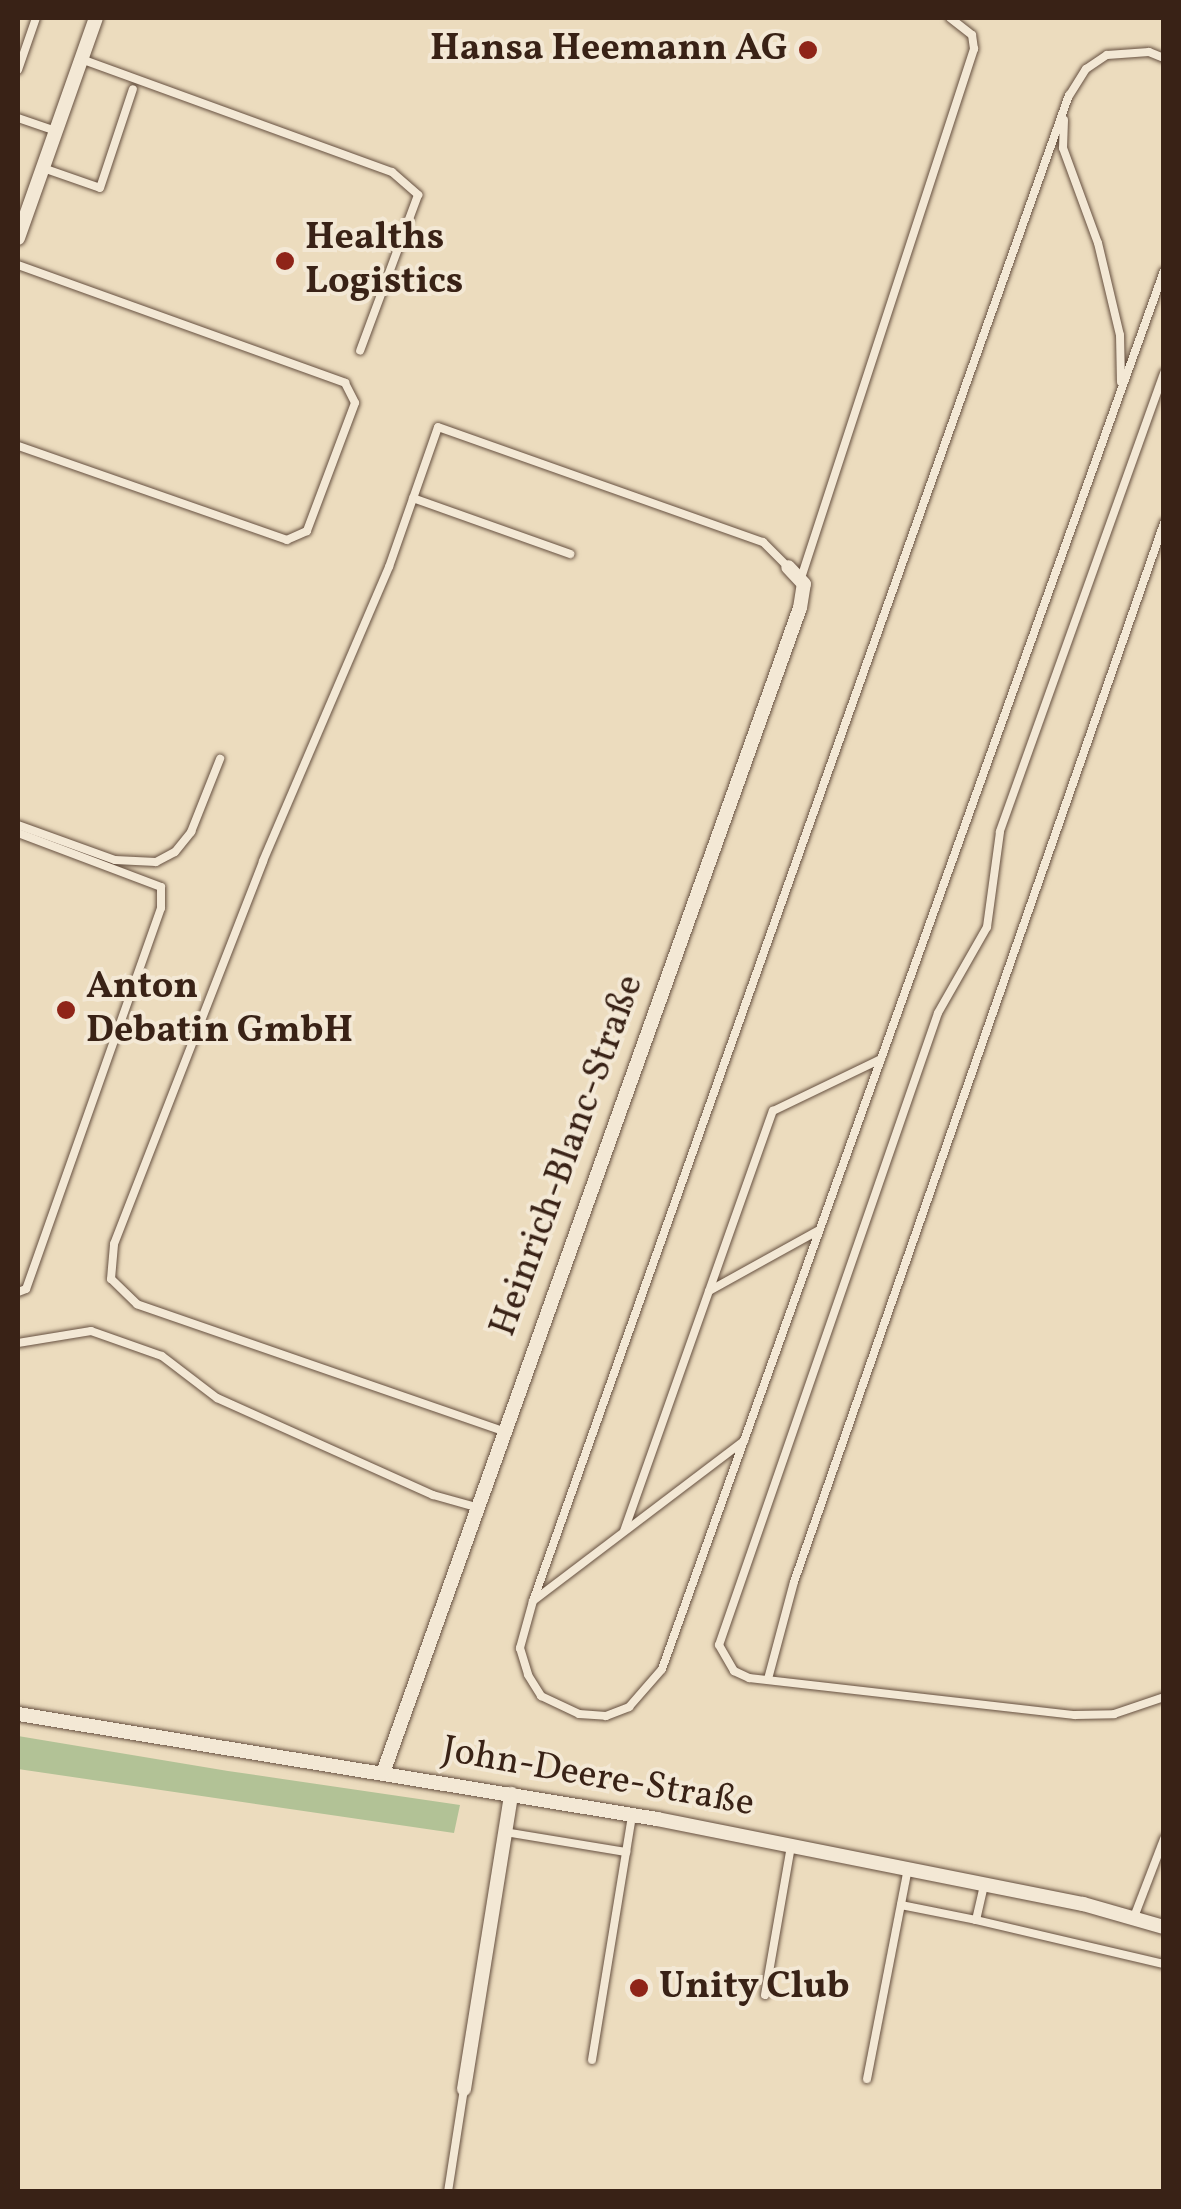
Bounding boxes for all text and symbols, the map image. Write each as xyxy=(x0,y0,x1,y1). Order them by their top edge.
place label: Hansa Heemann AG xyxy=(430,27,788,73)
marker: Hansa Heemann AG xyxy=(797,39,819,61)
place label: Healths Logistics xyxy=(305,216,463,306)
marker: Healths Logistics xyxy=(274,250,296,272)
place label: Anton Debatin GmbH xyxy=(86,965,353,1054)
street label: Heinrich-Blanc-Straße xyxy=(481,969,655,1343)
marker: Anton Debatin GmbH xyxy=(55,999,77,1021)
street label: John-Deere-Straße xyxy=(438,1728,758,1828)
place label: Unity Club xyxy=(659,1965,850,2011)
marker: Unity Club xyxy=(628,1977,650,1999)

